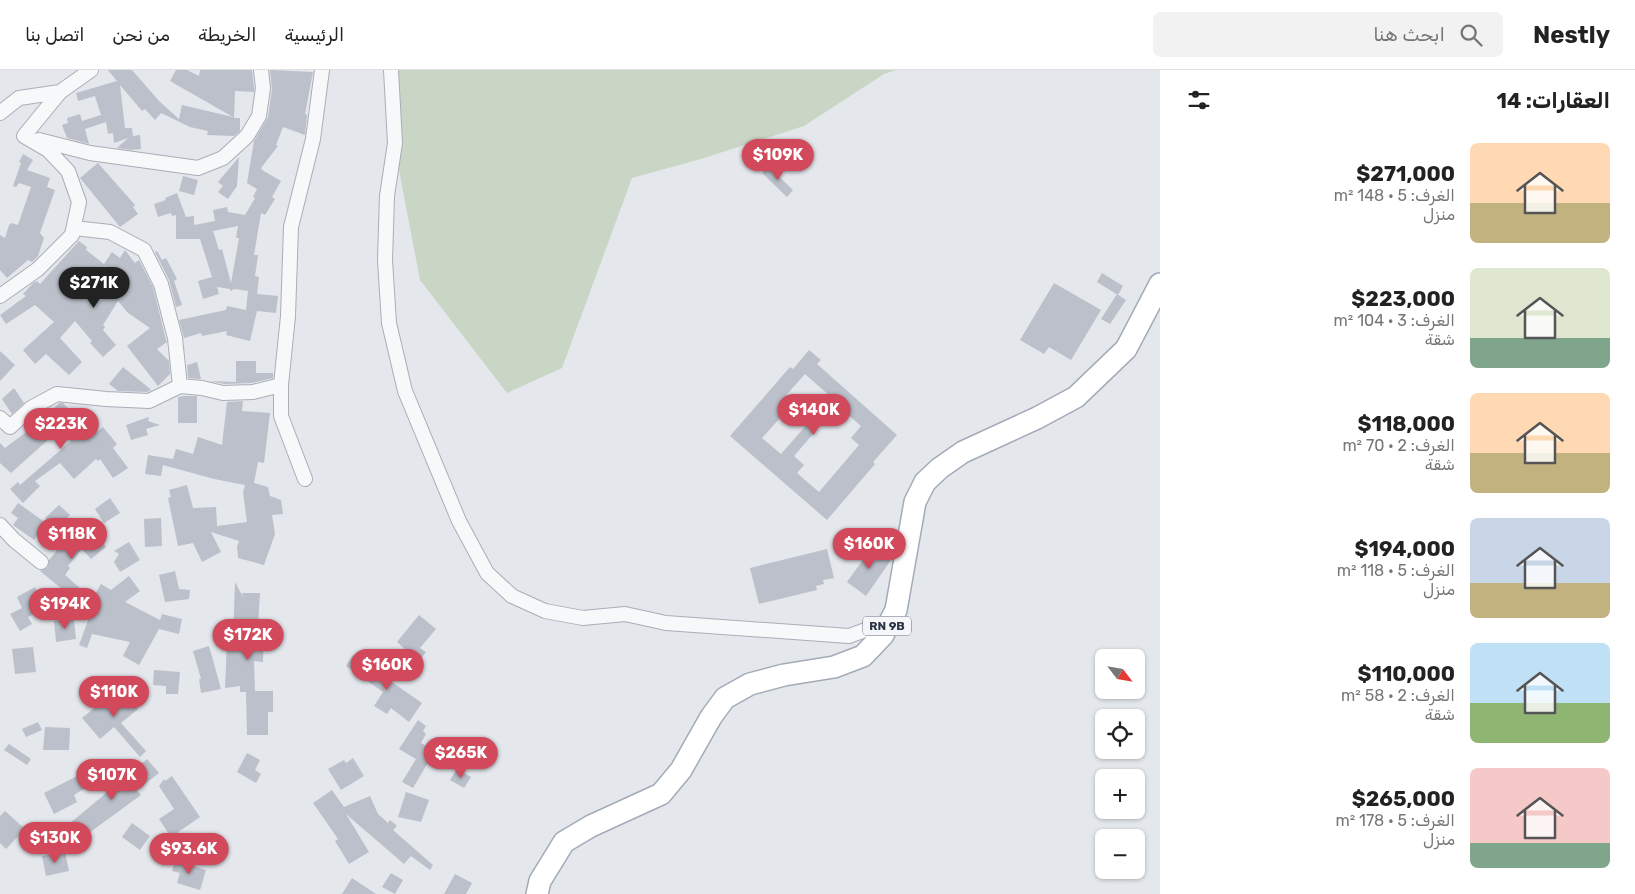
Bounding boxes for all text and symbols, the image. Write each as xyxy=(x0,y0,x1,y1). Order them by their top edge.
search box xyxy=(1153,12,1503,57)
icon: search xyxy=(1457,21,1485,49)
text: Nestly xyxy=(1533,21,1610,49)
text: ابحث هنا xyxy=(1373,23,1445,46)
text: اتصل بنا xyxy=(25,24,84,46)
text: من نحن xyxy=(112,24,170,46)
text: الخريطة xyxy=(198,24,256,46)
text: الرئيسية xyxy=(284,24,344,46)
icon: filters xyxy=(1185,86,1213,114)
text: العقارات: 14 xyxy=(1497,88,1610,113)
pin: $109K xyxy=(743,138,813,181)
text: $109K xyxy=(753,145,803,164)
text: $271,000 xyxy=(1356,161,1455,186)
icon: home xyxy=(1510,163,1570,223)
text: الغرف: 5 · 148 m² xyxy=(1334,186,1455,205)
text: منزل xyxy=(1423,205,1455,224)
pin: $271K xyxy=(59,266,129,309)
text: $271K xyxy=(70,273,118,292)
text: $223,000 xyxy=(1351,286,1455,311)
icon: home xyxy=(1510,288,1570,348)
text: الغرف: 3 · 104 m² xyxy=(1334,311,1455,330)
text: شقة xyxy=(1425,330,1455,349)
pin: $140K xyxy=(779,394,849,436)
text: $140K xyxy=(788,400,840,419)
pin: $223K xyxy=(26,408,96,450)
text: $118,000 xyxy=(1357,411,1455,436)
icon: home xyxy=(1510,413,1570,473)
text: $223K xyxy=(35,414,87,433)
text: الغرف: 2 · 70 m² xyxy=(1342,436,1455,455)
text: شقة xyxy=(1425,455,1455,474)
pin: $118K xyxy=(37,518,107,560)
text: $118K xyxy=(48,524,96,543)
pin: $160K xyxy=(834,528,904,570)
text: $160K xyxy=(844,534,894,553)
text: $194,000 xyxy=(1354,536,1455,561)
icon: home xyxy=(1510,538,1570,598)
text: الغرف: 5 · 118 m² xyxy=(1337,561,1455,580)
text: منزل xyxy=(1423,580,1455,599)
pin: $194K xyxy=(30,588,100,630)
text: $194K xyxy=(40,594,90,613)
road number: RN 9B xyxy=(863,616,911,636)
pin: $172K xyxy=(213,618,283,661)
text: $172K xyxy=(224,625,272,644)
pin: $160K xyxy=(352,648,422,691)
north arrow xyxy=(1095,649,1145,699)
map controls xyxy=(1095,649,1145,879)
text: $160K xyxy=(362,655,412,674)
text: $110,000 xyxy=(1357,661,1455,686)
icon: home xyxy=(1510,663,1570,723)
pin: $110K xyxy=(79,676,149,718)
text: $110K xyxy=(90,682,138,701)
text: الغرف: 2 · 58 m² xyxy=(1341,686,1455,705)
text: شقة xyxy=(1425,705,1455,724)
button: locate xyxy=(1095,709,1145,759)
pin: $265K xyxy=(426,736,496,779)
text: $265K xyxy=(435,743,487,762)
pin: $107K xyxy=(77,758,147,801)
text: $107K xyxy=(87,765,137,784)
button: + xyxy=(1095,769,1145,819)
text: $265,000 xyxy=(1352,786,1455,811)
icon: home xyxy=(1510,788,1570,848)
text: الغرف: 5 · 178 m² xyxy=(1335,811,1455,830)
pin: $130K xyxy=(20,822,90,864)
text: $130K xyxy=(30,828,80,847)
button: − xyxy=(1095,829,1145,879)
text: منزل xyxy=(1423,830,1455,849)
pin: $93.6K xyxy=(148,832,230,875)
text: $93.6K xyxy=(161,839,217,858)

